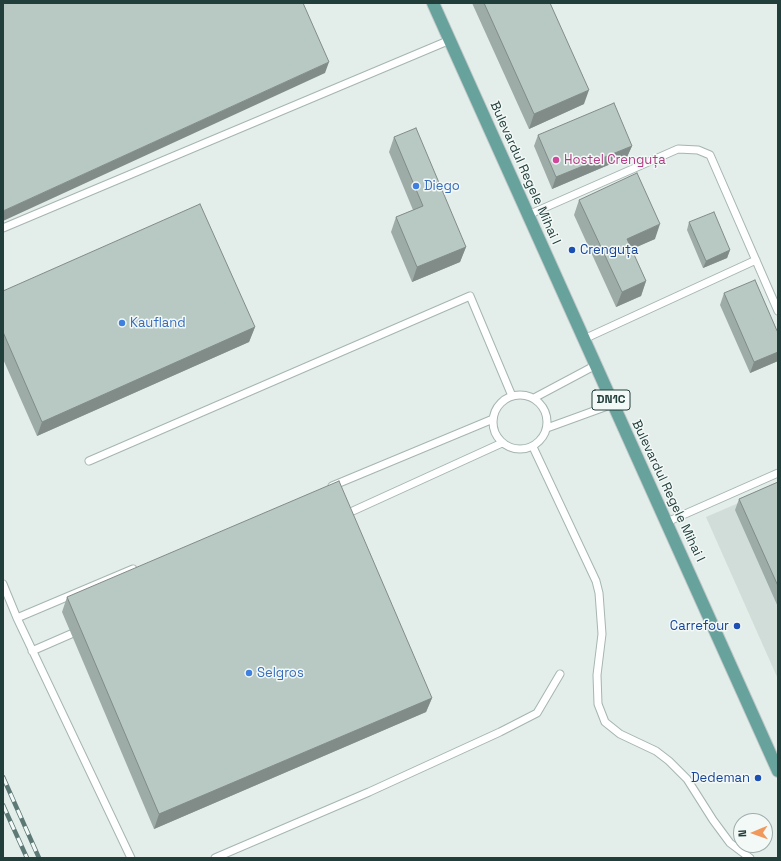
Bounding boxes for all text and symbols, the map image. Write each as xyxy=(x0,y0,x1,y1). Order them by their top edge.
street label: Bulevardul Regele Mihai I xyxy=(486,99,564,247)
place label: Hostel Crenguța xyxy=(564,152,666,168)
marker: Hostel Crenguța xyxy=(551,155,561,165)
place label: Diego xyxy=(424,178,460,194)
marker: Diego xyxy=(411,181,421,191)
place label: Crenguța xyxy=(580,242,638,258)
marker: Crenguța xyxy=(567,245,577,255)
place label: Kaufland xyxy=(130,315,186,331)
marker: Kaufland xyxy=(117,318,127,328)
road number: DN1C xyxy=(592,390,630,410)
street label: Bulevardul Regele Mihai I xyxy=(628,418,708,564)
place label: Carrefour xyxy=(670,618,729,634)
marker: Carrefour xyxy=(732,621,742,631)
place label: Selgros xyxy=(257,665,304,681)
marker: Selgros xyxy=(244,668,254,678)
place label: Dedeman xyxy=(691,770,750,786)
marker: Dedeman xyxy=(753,773,763,783)
north arrow xyxy=(733,813,773,853)
text: N xyxy=(735,829,749,837)

